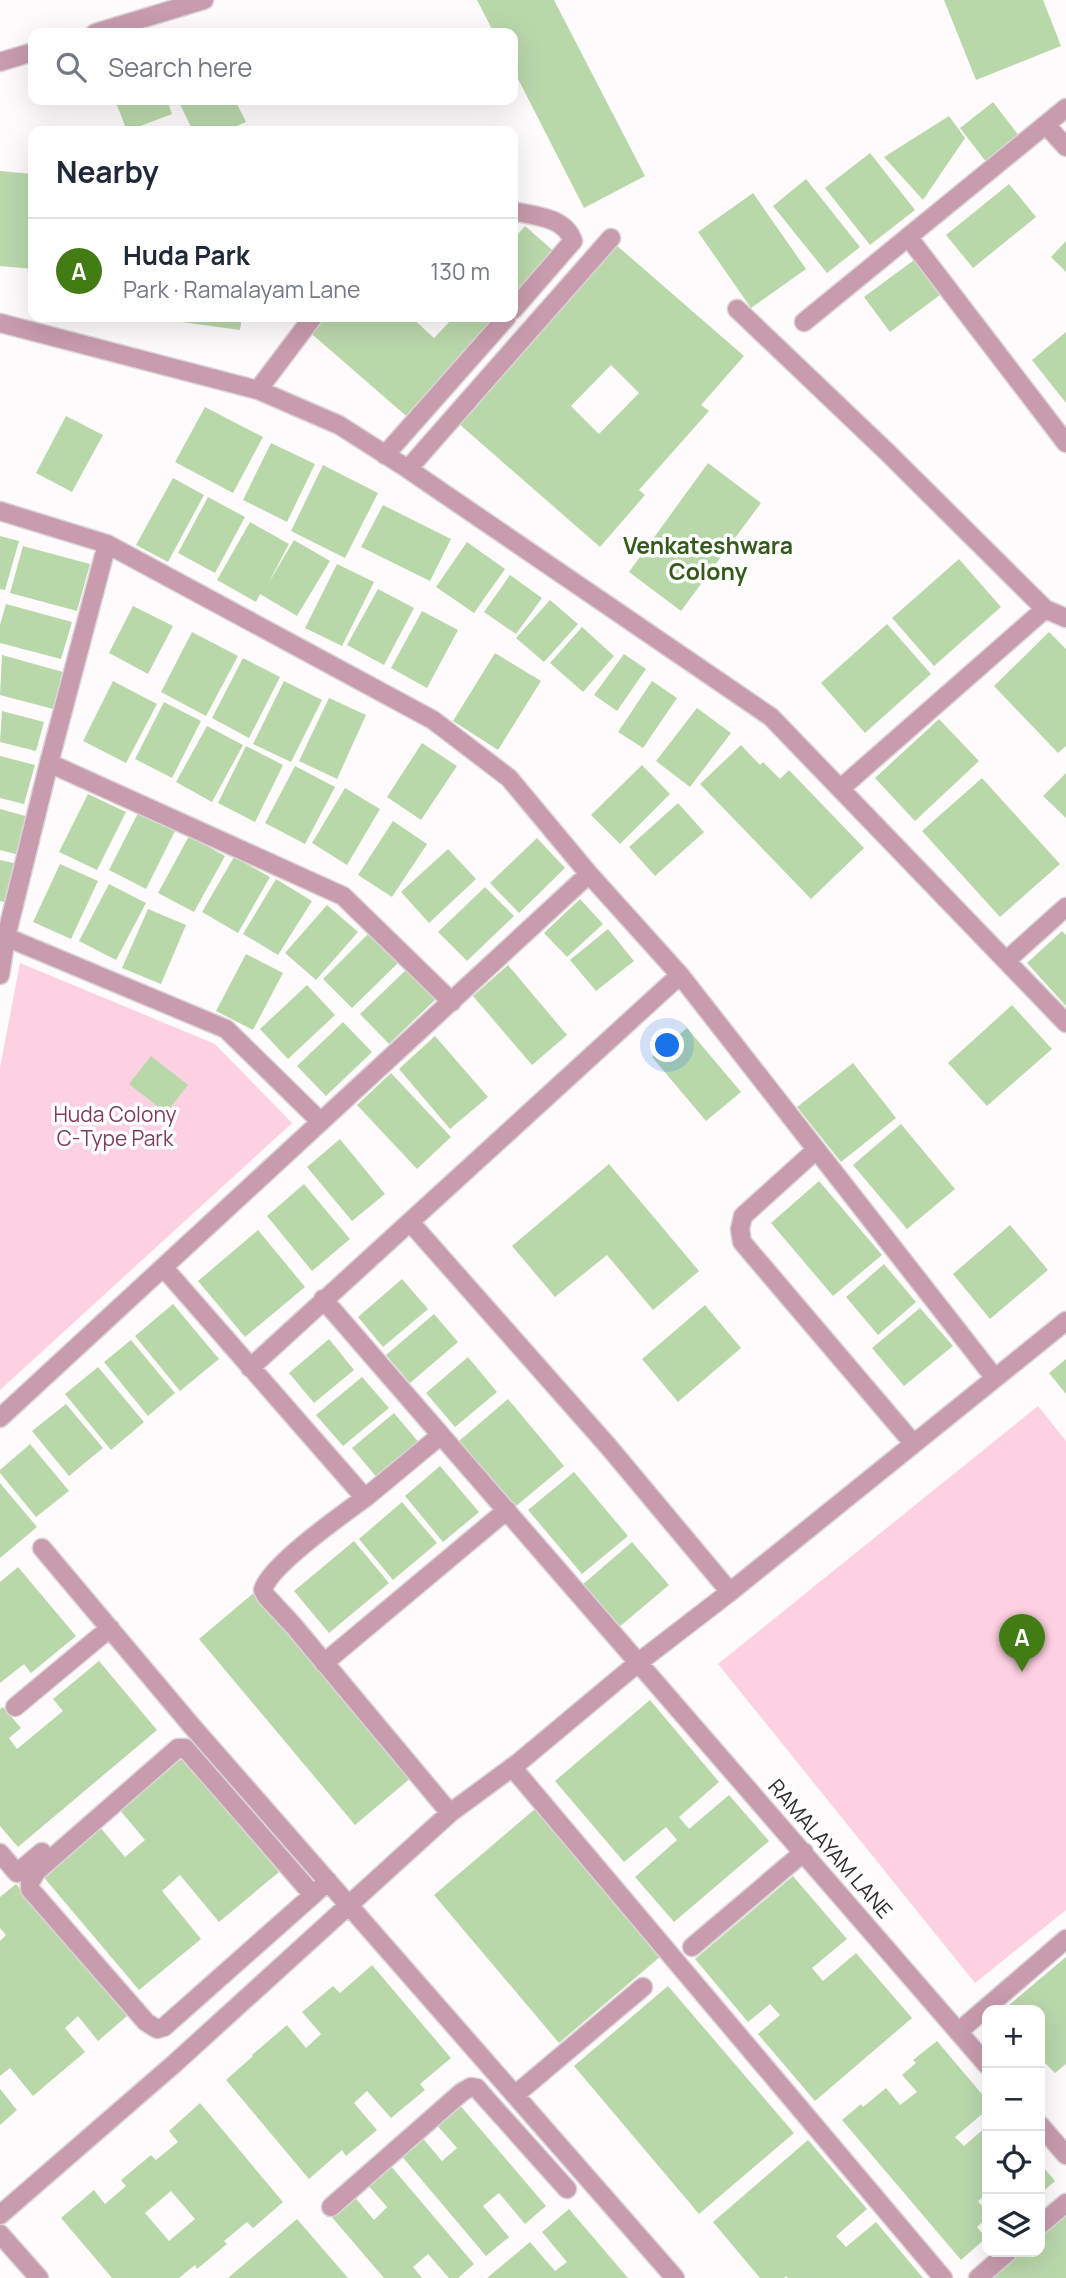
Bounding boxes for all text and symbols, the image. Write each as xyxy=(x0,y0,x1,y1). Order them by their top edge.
search box xyxy=(28,28,518,105)
icon: search xyxy=(52,48,90,86)
text: Search here xyxy=(108,49,253,85)
text: Nearby xyxy=(56,151,159,192)
text: Huda Park xyxy=(123,237,250,273)
text: A xyxy=(71,255,87,287)
text: 130 m xyxy=(430,255,490,287)
text: Park · Ramalayam Lane xyxy=(123,273,360,305)
district label: Venkateshwara Colony xyxy=(623,529,793,587)
your location xyxy=(650,1028,684,1062)
park label: Huda Colony C-Type Park xyxy=(53,1100,177,1152)
pin: A xyxy=(999,1614,1045,1672)
street label: RAMALAYAM LANE xyxy=(762,1773,899,1924)
map controls xyxy=(982,2005,1045,2257)
button: + xyxy=(982,2005,1045,2068)
button: − xyxy=(982,2068,1045,2131)
button: locate xyxy=(982,2131,1045,2194)
button: layers xyxy=(982,2194,1045,2257)

